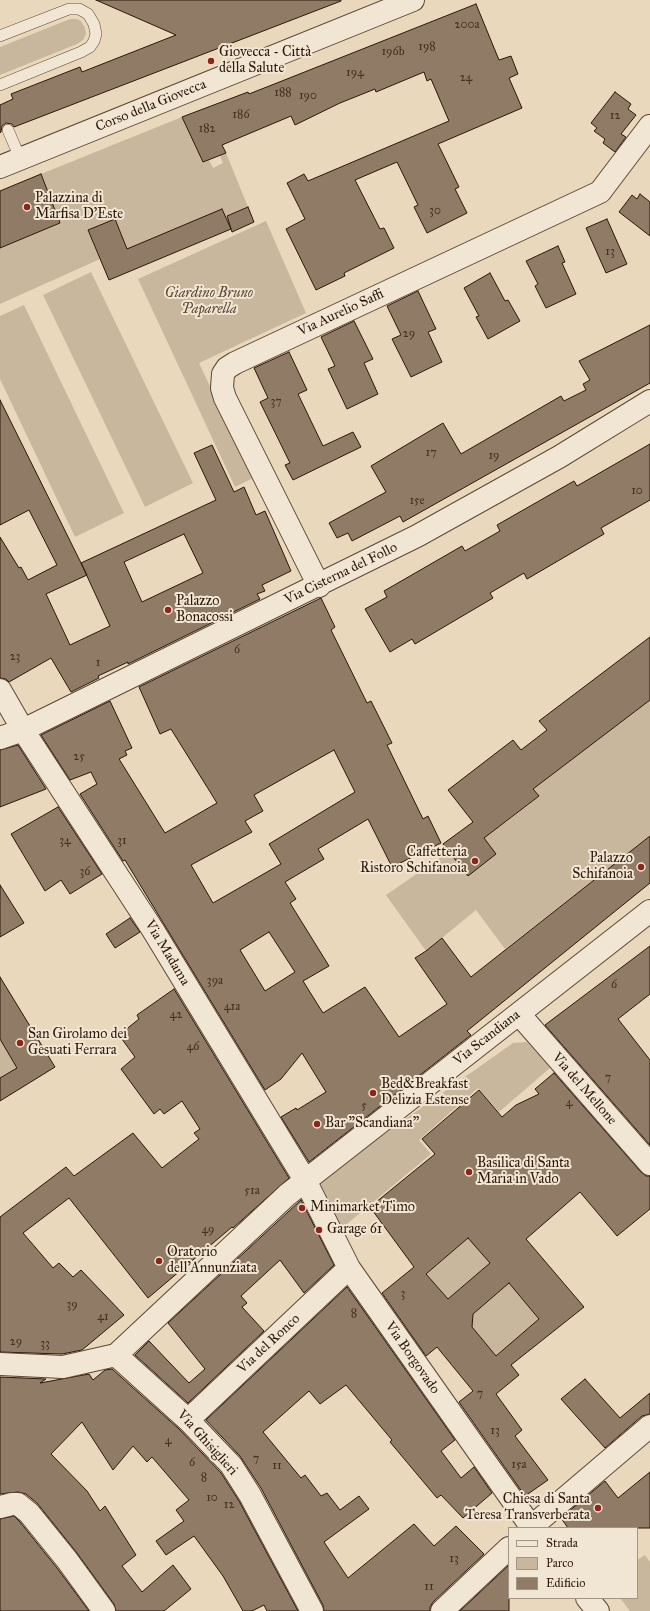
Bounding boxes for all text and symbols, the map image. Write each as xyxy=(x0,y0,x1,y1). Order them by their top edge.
house number: 200a xyxy=(455,18,479,32)
house number: 198 xyxy=(418,40,436,54)
place label: Giovecca - Città della Salute xyxy=(219,45,311,78)
house number: 196b xyxy=(381,45,405,59)
marker: Giovecca - Città della Salute xyxy=(206,56,216,66)
house number: 194 xyxy=(346,66,364,80)
house number: 24 xyxy=(460,71,472,85)
street label: Corso della Giovecca xyxy=(93,76,209,136)
house number: 188 xyxy=(274,86,292,100)
house number: 190 xyxy=(299,89,317,103)
house number: 186 xyxy=(232,108,250,122)
house number: 12 xyxy=(610,109,620,123)
house number: 182 xyxy=(198,122,216,136)
place label: Palazzina di Marfisa D'Este xyxy=(35,191,123,224)
marker: Palazzina di Marfisa D'Este xyxy=(22,202,32,212)
house number: 30 xyxy=(429,204,441,218)
house number: 13 xyxy=(605,245,615,259)
park label: Giardino Bruno Paparella xyxy=(165,286,253,318)
street label: Via Aurelio Saffi xyxy=(295,286,387,340)
house number: 29 xyxy=(403,327,415,341)
house number: 37 xyxy=(270,395,282,409)
house number: 17 xyxy=(425,446,437,460)
house number: 19 xyxy=(488,449,500,463)
house number: 10 xyxy=(631,484,643,498)
house number: 15e xyxy=(409,494,425,508)
street label: Via Cisterna del Follo xyxy=(282,539,400,609)
place label: Palazzo Bonacossi xyxy=(176,594,233,626)
marker: Palazzo Bonacossi xyxy=(163,605,173,615)
house number: 6 xyxy=(234,643,240,657)
house number: 23 xyxy=(10,650,20,664)
house number: 1 xyxy=(96,656,100,670)
house number: 25 xyxy=(73,750,85,764)
house number: 34 xyxy=(59,834,71,848)
house number: 31 xyxy=(117,834,127,848)
place label: Caffetteria Ristoro Schifanoia xyxy=(360,845,467,878)
place label: Palazzo Schifanoia xyxy=(572,851,633,884)
marker: Caffetteria Ristoro Schifanoia xyxy=(470,856,480,866)
marker: Palazzo Schifanoia xyxy=(636,862,646,872)
house number: 36 xyxy=(80,865,90,879)
street label: Via Madama xyxy=(141,917,193,989)
house number: 39a xyxy=(207,974,223,988)
house number: 6 xyxy=(611,978,617,992)
house number: 41a xyxy=(224,1000,240,1014)
street label: Via Scandiana xyxy=(450,1007,524,1069)
house number: 42 xyxy=(170,1008,182,1022)
place label: San Girolamo dei Gesuati Ferrara xyxy=(28,1027,127,1060)
marker: San Girolamo dei Gesuati Ferrara xyxy=(15,1038,25,1048)
house number: 46 xyxy=(187,1040,199,1054)
street label: Via del Mellone xyxy=(548,1049,620,1129)
house number: 7 xyxy=(605,1071,611,1085)
place label: Bed&Breakfast Delizia Estense xyxy=(381,1077,469,1110)
marker: Bed&Breakfast Delizia Estense xyxy=(368,1088,378,1098)
house number: 4 xyxy=(566,1096,572,1110)
house number: 5 xyxy=(361,1099,367,1113)
place label: Bar "Scandiana" xyxy=(325,1116,419,1132)
marker: Bar "Scandiana" xyxy=(312,1119,322,1129)
place label: Basilica di Santa Maria in Vado xyxy=(477,1156,570,1188)
marker: Basilica di Santa Maria in Vado xyxy=(464,1167,474,1177)
house number: 51a xyxy=(244,1184,260,1198)
place label: Minimarket Timo xyxy=(310,1200,415,1216)
marker: Minimarket Timo xyxy=(297,1203,307,1213)
place label: Garage 61 xyxy=(327,1222,382,1238)
house number: 49 xyxy=(201,1223,215,1237)
marker: Garage 61 xyxy=(314,1225,324,1235)
place label: Oratorio dell'Annunziata xyxy=(167,1245,257,1278)
marker: Oratorio dell'Annunziata xyxy=(154,1256,164,1266)
house number: 3 xyxy=(401,1287,405,1301)
house number: 39 xyxy=(66,1298,78,1312)
house number: 8 xyxy=(351,1307,357,1321)
house number: 41 xyxy=(97,1310,109,1324)
street label: Via del Ronco xyxy=(234,1311,304,1377)
street label: Via Borgovado xyxy=(381,1319,443,1397)
house number: 29 xyxy=(10,1335,22,1349)
house number: 33 xyxy=(40,1337,50,1351)
house number: 7 xyxy=(477,1387,483,1401)
street label: Via Ghisiglieri xyxy=(173,1407,241,1479)
house number: 13 xyxy=(490,1424,500,1438)
house number: 4 xyxy=(165,1434,171,1448)
house number: 7 xyxy=(253,1452,259,1466)
house number: 6 xyxy=(189,1456,195,1470)
house number: 15a xyxy=(511,1458,527,1472)
house number: 11 xyxy=(272,1459,282,1473)
house number: 8 xyxy=(201,1471,207,1485)
house number: 10 xyxy=(206,1491,218,1505)
place label: Chiesa di Santa Teresa Transverberata xyxy=(465,1492,590,1524)
house number: 12 xyxy=(224,1498,234,1512)
marker: Chiesa di Santa Teresa Transverberata xyxy=(593,1503,603,1513)
legend xyxy=(508,1527,638,1599)
text: Strada xyxy=(546,1536,578,1550)
house number: 13 xyxy=(449,1552,459,1566)
text: Parco xyxy=(546,1556,573,1570)
text: Edificio xyxy=(546,1576,585,1590)
house number: 11 xyxy=(424,1580,434,1594)

